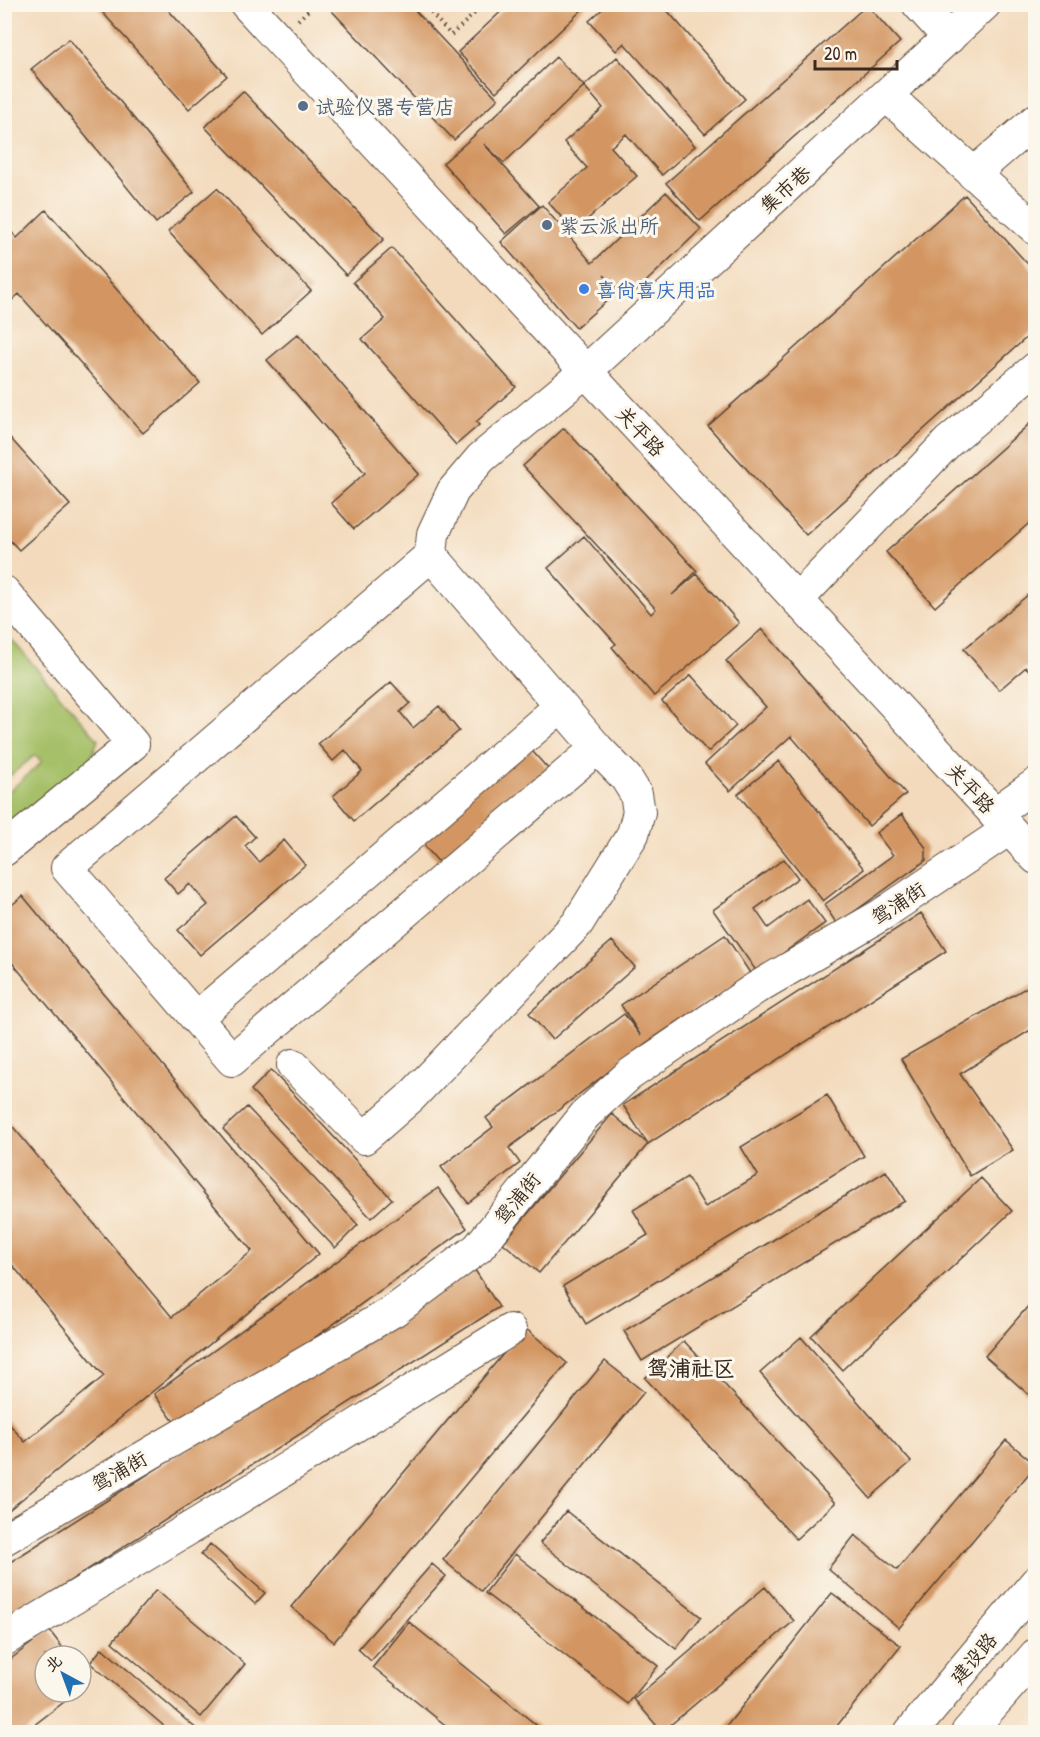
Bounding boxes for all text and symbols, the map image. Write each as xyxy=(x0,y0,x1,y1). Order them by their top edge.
scale bar xyxy=(815,33,898,71)
text: 20 m xyxy=(824,41,857,66)
place label: 试验仪器专营店 xyxy=(315,93,455,120)
marker: 试验仪器专营店 xyxy=(296,99,310,113)
street label: 集市巷 xyxy=(754,158,817,219)
place label: 紫云派出所 xyxy=(559,212,659,239)
marker: 紫云派出所 xyxy=(540,218,554,232)
place label: 喜尚喜庆用品 xyxy=(596,276,716,303)
marker: 喜尚喜庆用品 xyxy=(577,282,591,296)
street label: 关平路 xyxy=(611,400,672,463)
street label: 关平路 xyxy=(941,757,1002,820)
street label: 鸳浦街 xyxy=(865,875,931,931)
street label: 鸳浦街 xyxy=(488,1166,546,1230)
district label: 鸳浦社区 xyxy=(647,1353,735,1383)
street label: 鸳浦街 xyxy=(86,1444,152,1498)
street label: 建设路 xyxy=(943,1626,1003,1690)
north arrow xyxy=(33,1644,93,1704)
text: 北 xyxy=(40,1649,66,1676)

